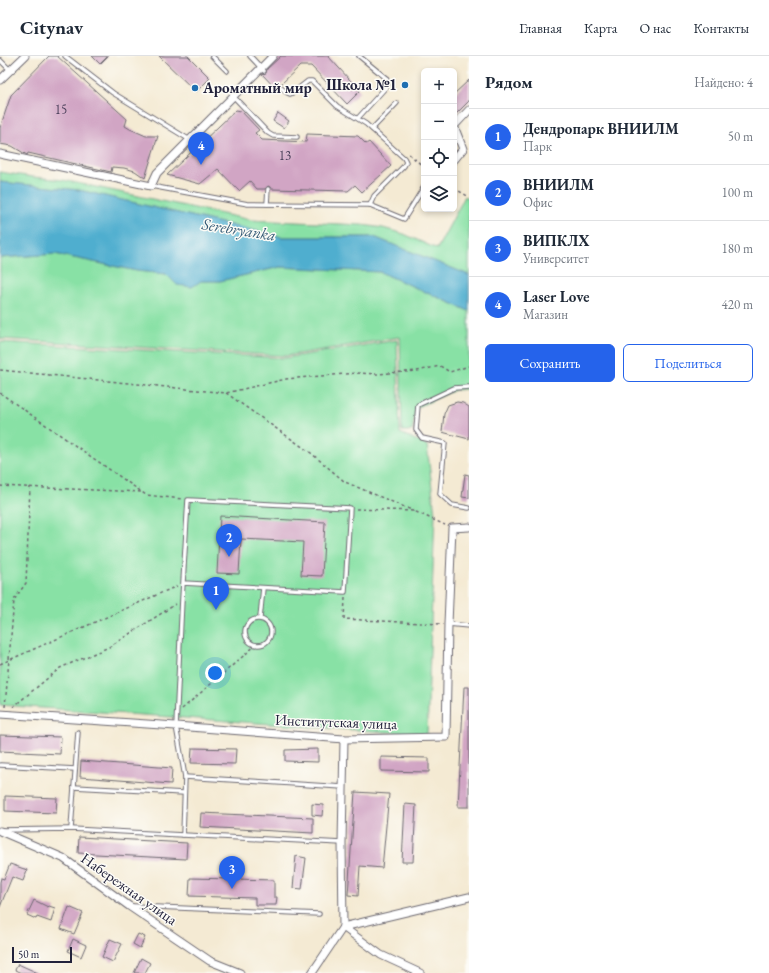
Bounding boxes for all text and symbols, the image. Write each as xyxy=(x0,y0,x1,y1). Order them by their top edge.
text: Citynav xyxy=(20,15,83,40)
text: Главная xyxy=(519,19,562,37)
text: Карта xyxy=(584,19,617,37)
text: О нас xyxy=(639,19,671,37)
text: Контакты xyxy=(693,19,749,37)
map controls xyxy=(421,68,457,212)
button: + xyxy=(421,68,457,104)
text: Рядом xyxy=(485,71,533,93)
text: Найдено: 4 xyxy=(694,74,753,91)
place label: Школа №1 xyxy=(326,75,397,94)
place label: Ароматный мир xyxy=(202,78,312,97)
marker: Школа №1 xyxy=(400,80,410,90)
marker: Ароматный мир xyxy=(190,83,200,93)
house number: 15 xyxy=(55,101,67,118)
button: − xyxy=(421,104,457,140)
text: Дендропарк ВНИИЛМ xyxy=(523,119,679,138)
text: 1 xyxy=(495,128,501,145)
text: 50 m xyxy=(728,128,753,145)
pin: 4 xyxy=(188,132,214,165)
text: Парк xyxy=(523,138,552,155)
button: locate xyxy=(421,140,457,176)
house number: 13 xyxy=(279,147,291,164)
text: ВНИИЛМ xyxy=(523,175,594,194)
button: layers xyxy=(421,176,457,212)
text: 2 xyxy=(495,184,501,201)
text: 100 m xyxy=(722,184,753,201)
text: Офис xyxy=(523,194,553,211)
water label: Serebryanka xyxy=(199,213,277,246)
text: ВИПКЛХ xyxy=(523,231,590,250)
text: 3 xyxy=(495,240,501,257)
text: 180 m xyxy=(722,240,753,257)
text: Университет xyxy=(523,250,589,267)
text: Laser Love xyxy=(523,287,589,306)
text: 4 xyxy=(495,296,501,313)
text: 420 m xyxy=(722,296,753,313)
text: Магазин xyxy=(523,306,568,323)
button: Сохранить xyxy=(485,344,615,382)
button: Поделиться xyxy=(623,344,753,382)
pin: 2 xyxy=(216,524,242,557)
pin: 1 xyxy=(203,577,229,610)
your location xyxy=(205,663,225,683)
street label: Институтская улица xyxy=(274,710,398,733)
street label: Набережная улица xyxy=(77,848,181,929)
pin: 3 xyxy=(219,856,245,889)
scale bar xyxy=(12,945,72,964)
text: 50 m xyxy=(18,947,39,961)

